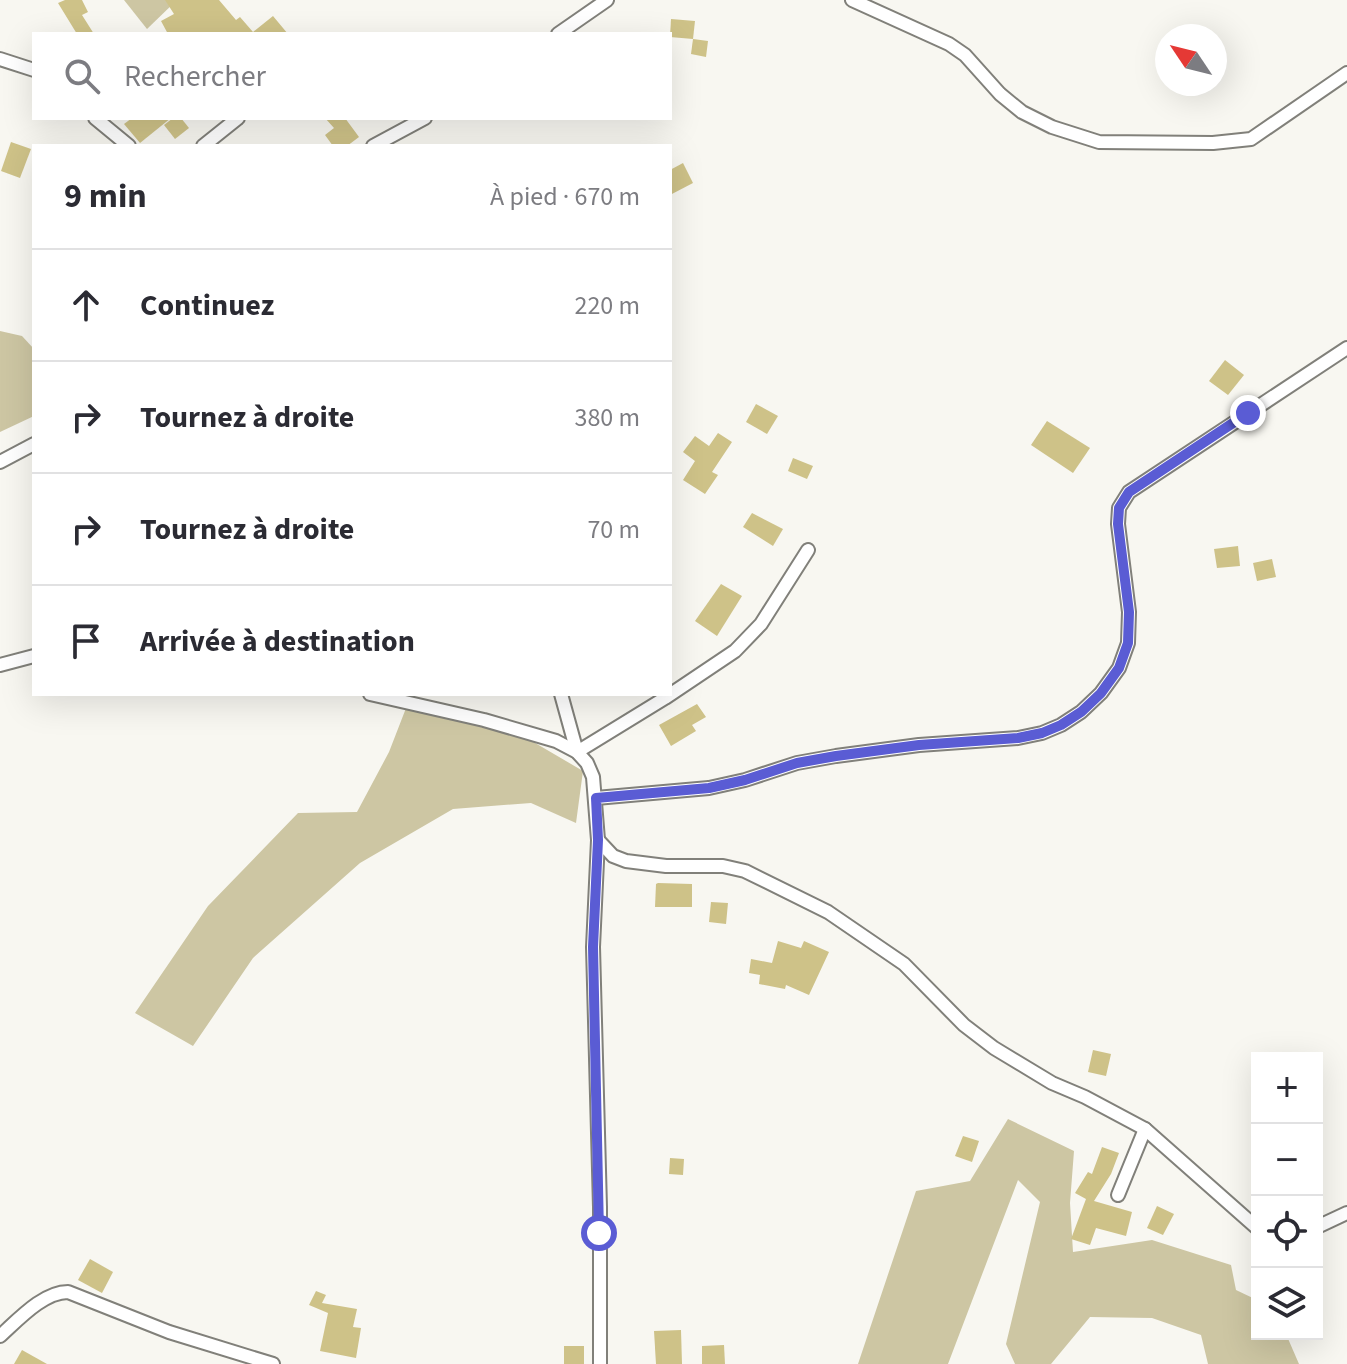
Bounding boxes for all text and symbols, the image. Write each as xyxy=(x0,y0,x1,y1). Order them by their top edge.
north arrow xyxy=(1155,24,1227,96)
search box xyxy=(32,32,672,120)
icon: search xyxy=(60,54,104,98)
text: Rechercher xyxy=(124,55,266,98)
text: 9 min xyxy=(64,172,147,221)
text: À pied · 670 m xyxy=(490,178,640,215)
icon: ahead xyxy=(64,283,108,327)
text: Continuez xyxy=(140,284,274,327)
text: 220 m xyxy=(574,287,640,324)
icon: right xyxy=(64,395,108,439)
route end xyxy=(1230,395,1266,431)
text: Tournez à droite xyxy=(140,396,354,439)
text: 380 m xyxy=(574,399,640,436)
icon: right xyxy=(64,507,108,551)
text: Tournez à droite xyxy=(140,508,354,551)
text: 70 m xyxy=(587,511,640,548)
icon: arrive xyxy=(64,619,108,663)
text: Arrivée à destination xyxy=(140,620,415,663)
map controls xyxy=(1251,1052,1323,1340)
button: + xyxy=(1251,1052,1323,1124)
button: − xyxy=(1251,1124,1323,1196)
button: locate xyxy=(1251,1196,1323,1268)
route start xyxy=(581,1215,617,1251)
button: layers xyxy=(1251,1268,1323,1340)

